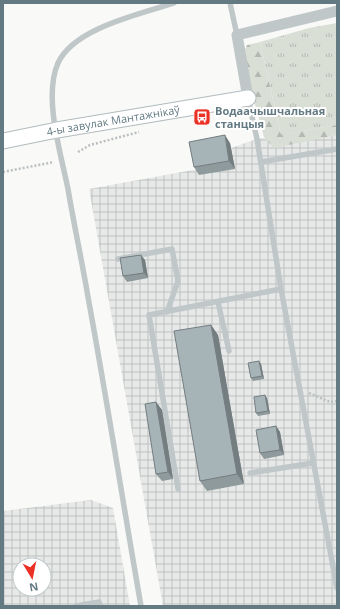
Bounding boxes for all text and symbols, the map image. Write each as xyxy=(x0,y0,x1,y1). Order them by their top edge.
street label: 4-ы завулак Мантажнікаў xyxy=(45,101,181,139)
place label: Водаачышчальная станцыя xyxy=(215,103,325,131)
bus stop icon: Водаачышчальная станцыя xyxy=(192,107,212,127)
north arrow xyxy=(12,557,52,597)
text: N xyxy=(28,579,40,596)

